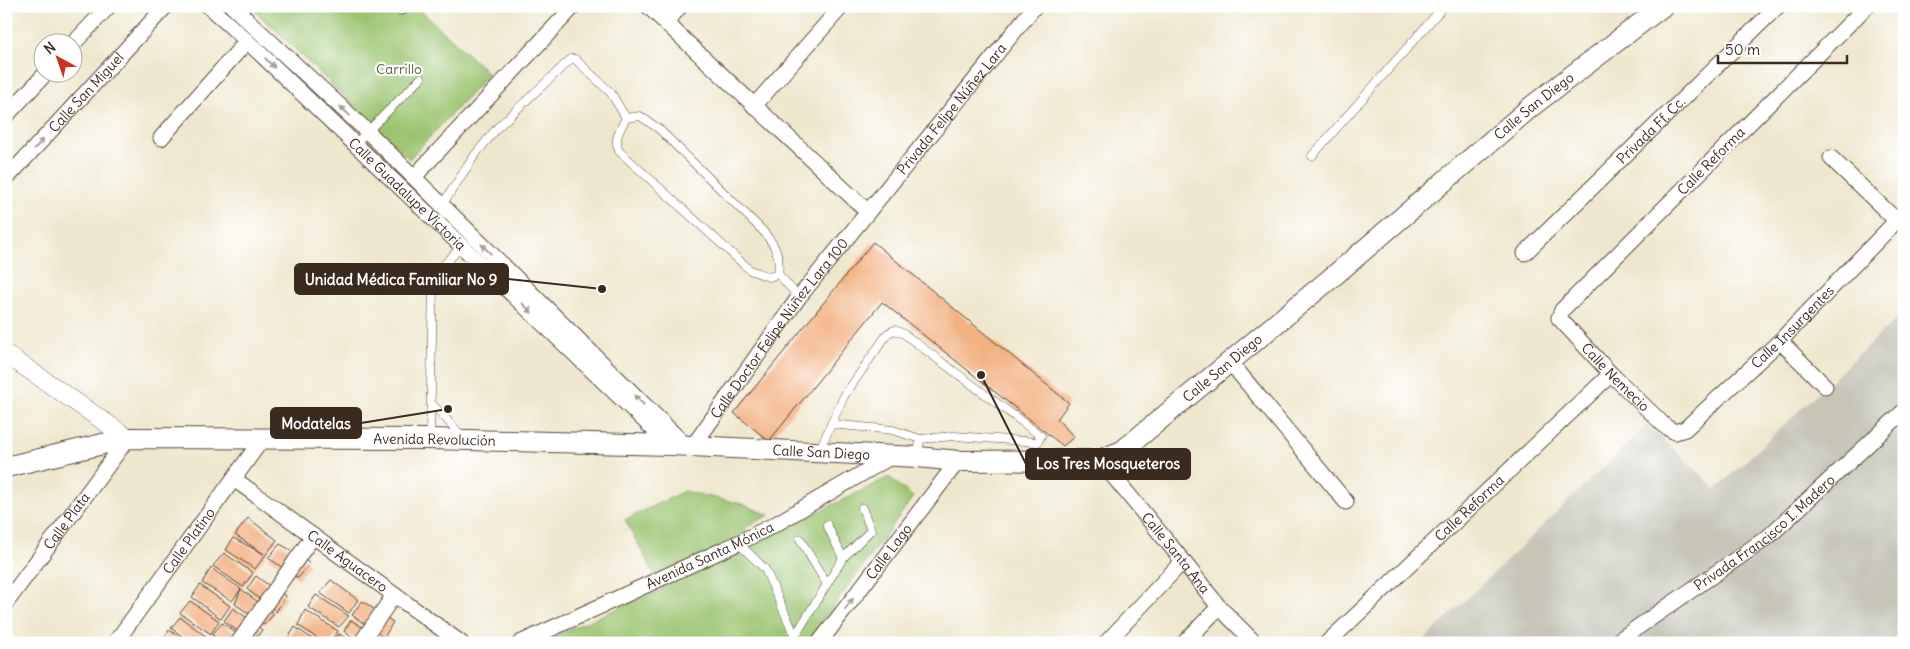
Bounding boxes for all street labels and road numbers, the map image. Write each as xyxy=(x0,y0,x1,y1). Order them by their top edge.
street label: Privada Felipe Núñez Lara xyxy=(893,40,1010,178)
street label: Calle San Miguel xyxy=(45,49,128,136)
street label: Calle San Diego xyxy=(1490,68,1578,144)
street label: Privada Ff. Cc. xyxy=(1613,92,1689,168)
street label: Calle Reforma xyxy=(1673,123,1749,199)
street label: Calle Guadalupe Victoria xyxy=(345,134,470,254)
street label: Calle Doctor Felipe Núñez Lara 100 xyxy=(706,234,852,422)
street label: Calle Insurgentes xyxy=(1747,282,1838,372)
street label: Calle San Diego xyxy=(1179,330,1266,406)
street label: Calle Nemecio xyxy=(1578,339,1653,415)
street label: Avenida Revolución xyxy=(373,430,496,450)
street label: Calle San Diego xyxy=(772,441,871,464)
street label: Calle Reforma xyxy=(1431,471,1508,545)
street label: Privada Francisco I. Madero xyxy=(1690,471,1839,595)
street label: Calle Plata xyxy=(40,489,94,553)
street label: Calle Platino xyxy=(159,504,219,578)
street label: Calle Santa Ana xyxy=(1138,509,1214,597)
street label: Avenida Santa Mónica xyxy=(643,518,777,593)
street label: Calle Lago xyxy=(862,520,916,583)
street label: Calle Aguacero xyxy=(304,526,391,596)

